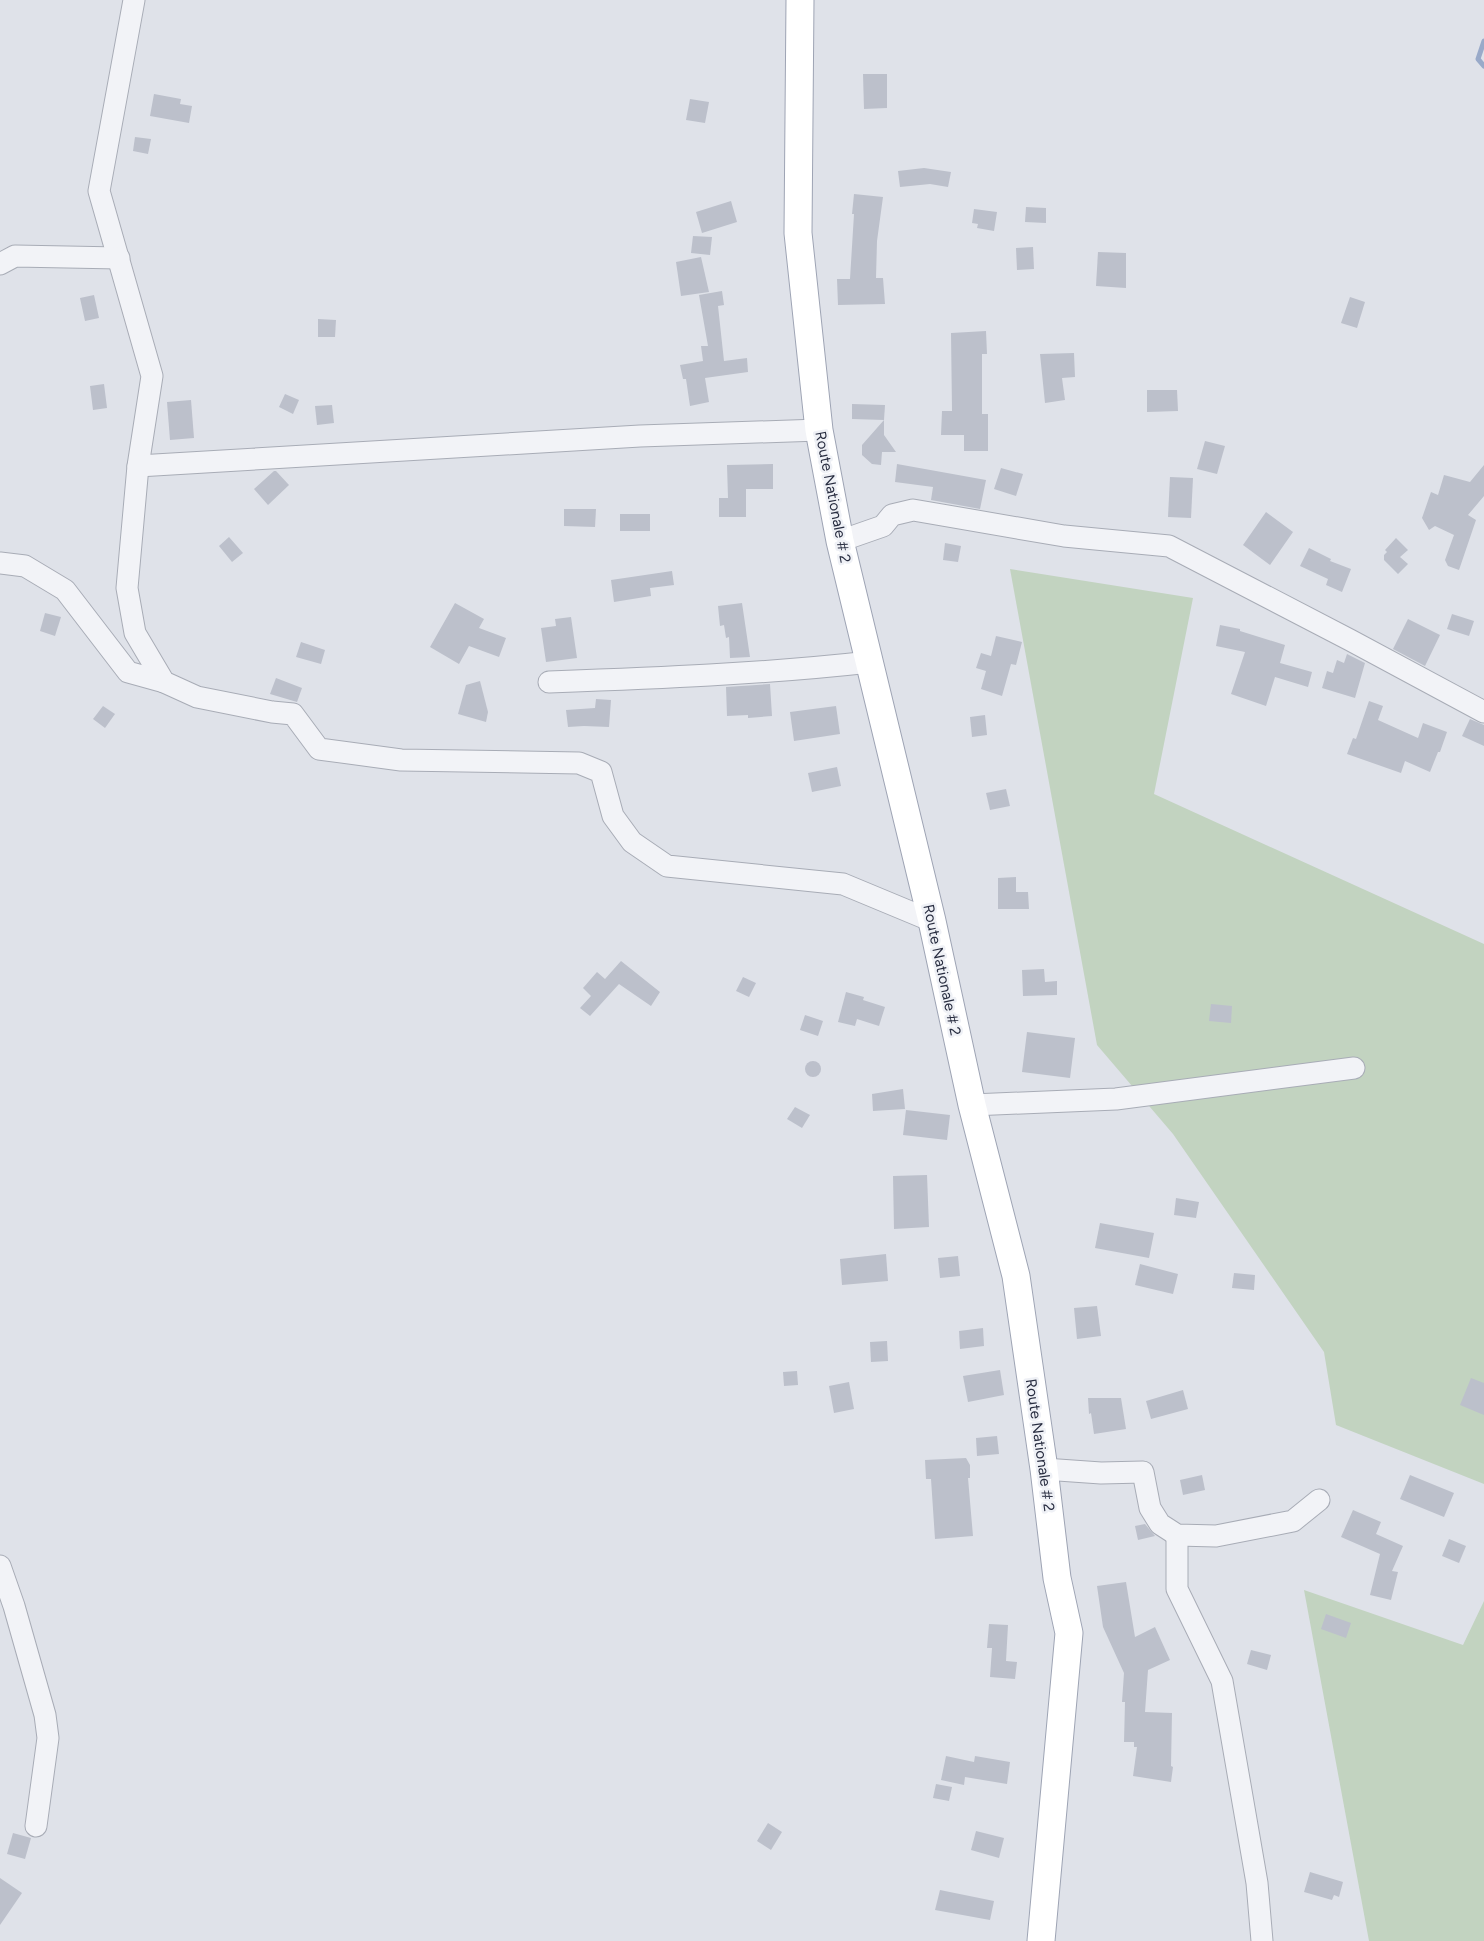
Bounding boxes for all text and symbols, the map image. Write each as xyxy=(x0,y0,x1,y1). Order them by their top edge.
street label: Route Nationale # 2 xyxy=(811,430,855,564)
street label: Route Nationale # 2 xyxy=(919,903,965,1037)
street label: Route Nationale # 2 xyxy=(1022,1377,1058,1513)

